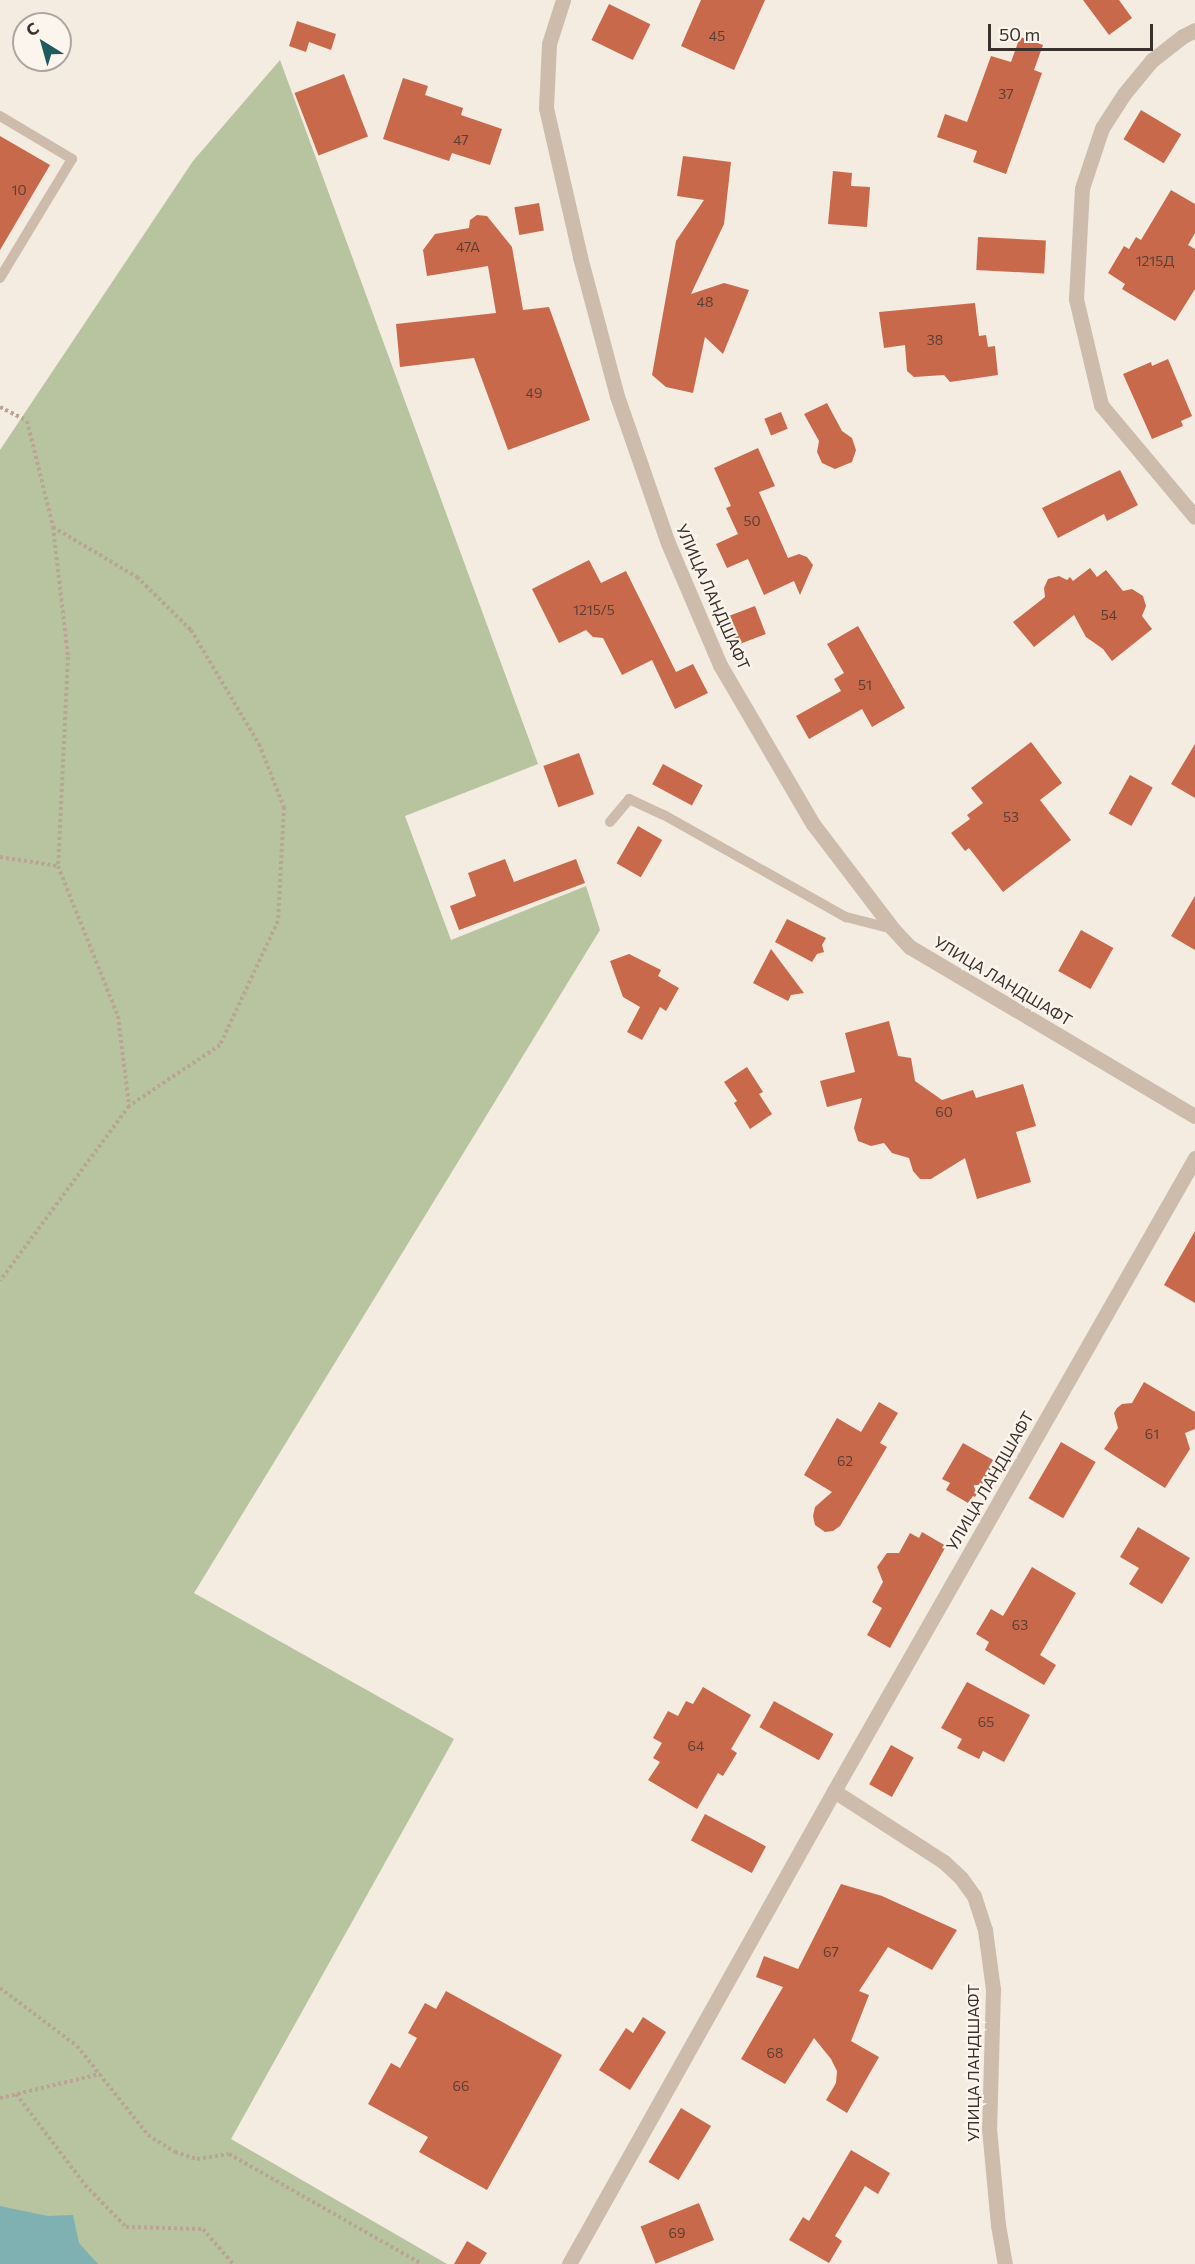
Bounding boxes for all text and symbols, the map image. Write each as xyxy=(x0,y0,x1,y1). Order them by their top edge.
north arrow xyxy=(12,12,72,72)
scale bar xyxy=(991,12,1156,50)
text: С xyxy=(22,18,42,40)
text: 50 m xyxy=(999,23,1040,45)
house number: 45 xyxy=(709,28,725,44)
house number: 37 xyxy=(998,86,1014,102)
house number: 47 xyxy=(453,132,469,148)
house number: 10 xyxy=(11,182,27,198)
house number: 47А xyxy=(456,239,480,255)
house number: 1215Д xyxy=(1136,253,1174,269)
house number: 48 xyxy=(697,294,713,310)
house number: 38 xyxy=(927,332,943,348)
house number: 49 xyxy=(526,385,542,401)
house number: 50 xyxy=(743,513,761,529)
street label: УЛИЦА ЛАНДШАФТ xyxy=(672,521,754,673)
house number: 1215/5 xyxy=(573,602,615,618)
house number: 54 xyxy=(1101,607,1117,623)
house number: 51 xyxy=(858,677,872,693)
house number: 53 xyxy=(1003,809,1019,825)
street label: УЛИЦА ЛАНДШАФТ xyxy=(930,932,1076,1030)
house number: 60 xyxy=(935,1104,953,1120)
street label: УЛИЦА ЛАНДШАФТ xyxy=(942,1408,1038,1554)
house number: 61 xyxy=(1145,1426,1159,1442)
house number: 62 xyxy=(837,1453,853,1469)
house number: 63 xyxy=(1012,1617,1028,1633)
house number: 65 xyxy=(978,1714,994,1730)
house number: 64 xyxy=(688,1738,704,1754)
house number: 67 xyxy=(823,1944,839,1960)
street label: УЛИЦА ЛАНДШАФТ xyxy=(963,1984,983,2142)
house number: 68 xyxy=(767,2045,783,2061)
house number: 66 xyxy=(453,2078,469,2094)
house number: 69 xyxy=(669,2225,685,2241)

